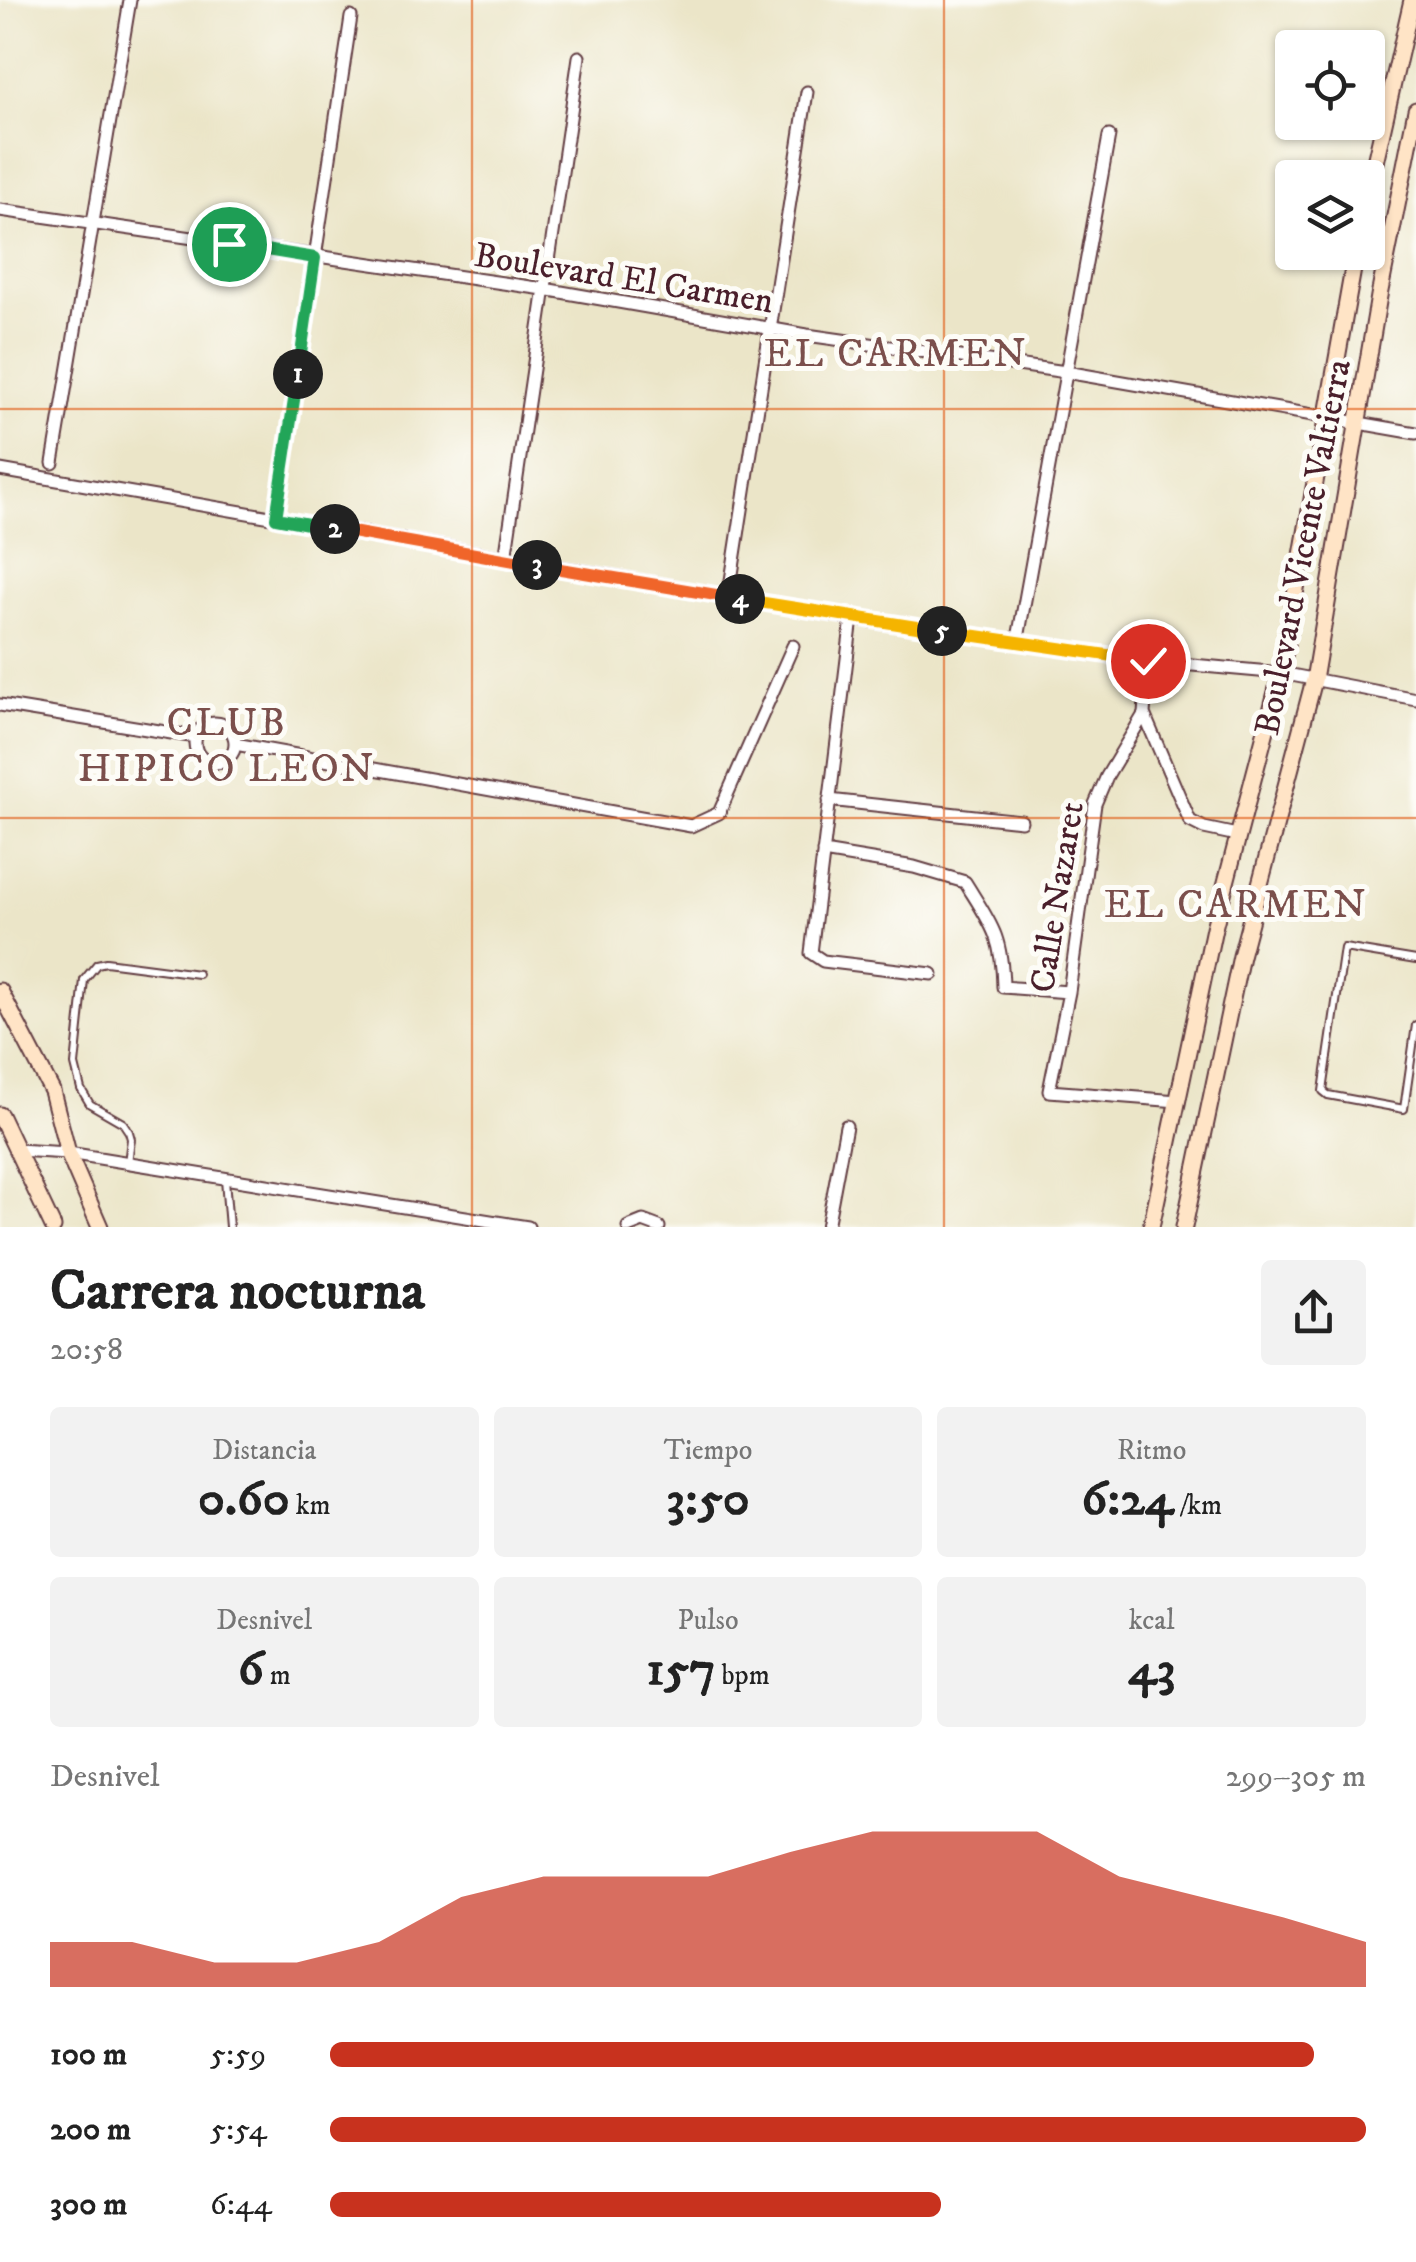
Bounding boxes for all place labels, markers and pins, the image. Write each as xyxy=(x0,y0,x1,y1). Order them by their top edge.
pin xyxy=(187,202,272,287)
pin: 1 xyxy=(273,349,323,399)
pin: 2 xyxy=(310,504,360,554)
pin: 3 xyxy=(512,540,562,590)
pin: 4 xyxy=(715,574,765,624)
pin: 5 xyxy=(917,606,967,656)
pin xyxy=(1106,619,1191,704)

